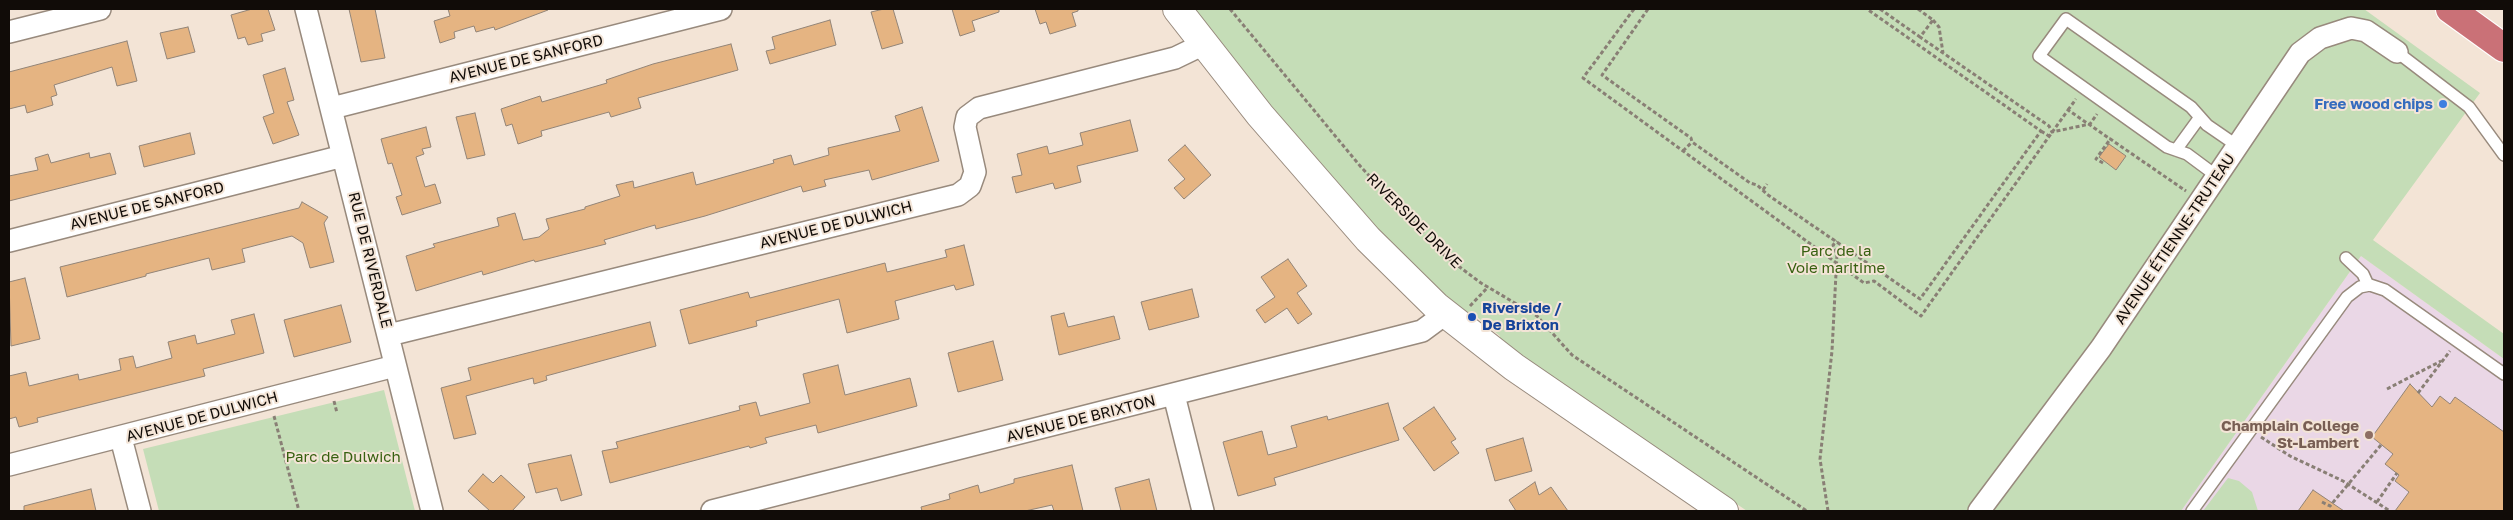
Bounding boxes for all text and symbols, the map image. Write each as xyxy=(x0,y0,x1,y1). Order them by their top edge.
street label: AVENUE DE SANFORD xyxy=(447,31,605,87)
place label: Free wood chips xyxy=(2314,95,2433,113)
marker: Free wood chips xyxy=(2437,98,2449,110)
street label: AVENUE ÉTIENNE-TRUTEAU xyxy=(2111,150,2239,328)
street label: RIVERSIDE DRIVE xyxy=(1363,170,1465,272)
street label: AVENUE DE SANFORD xyxy=(68,178,226,234)
street label: RUE DE RIVERDALE xyxy=(344,190,396,330)
street label: AVENUE DE DULWICH xyxy=(758,197,914,253)
park label: Parc de la Voie maritime xyxy=(1787,242,1885,277)
place label: Riverside / De Brixton xyxy=(1482,299,1561,334)
marker: Riverside / De Brixton xyxy=(1466,311,1478,323)
street label: AVENUE DE DULWICH xyxy=(124,388,280,446)
street label: AVENUE DE BRIXTON xyxy=(1005,392,1157,446)
place label: Champlain College St-Lambert xyxy=(2221,417,2359,452)
marker: Champlain College St-Lambert xyxy=(2363,429,2375,441)
park label: Parc de Dulwich xyxy=(285,448,401,466)

